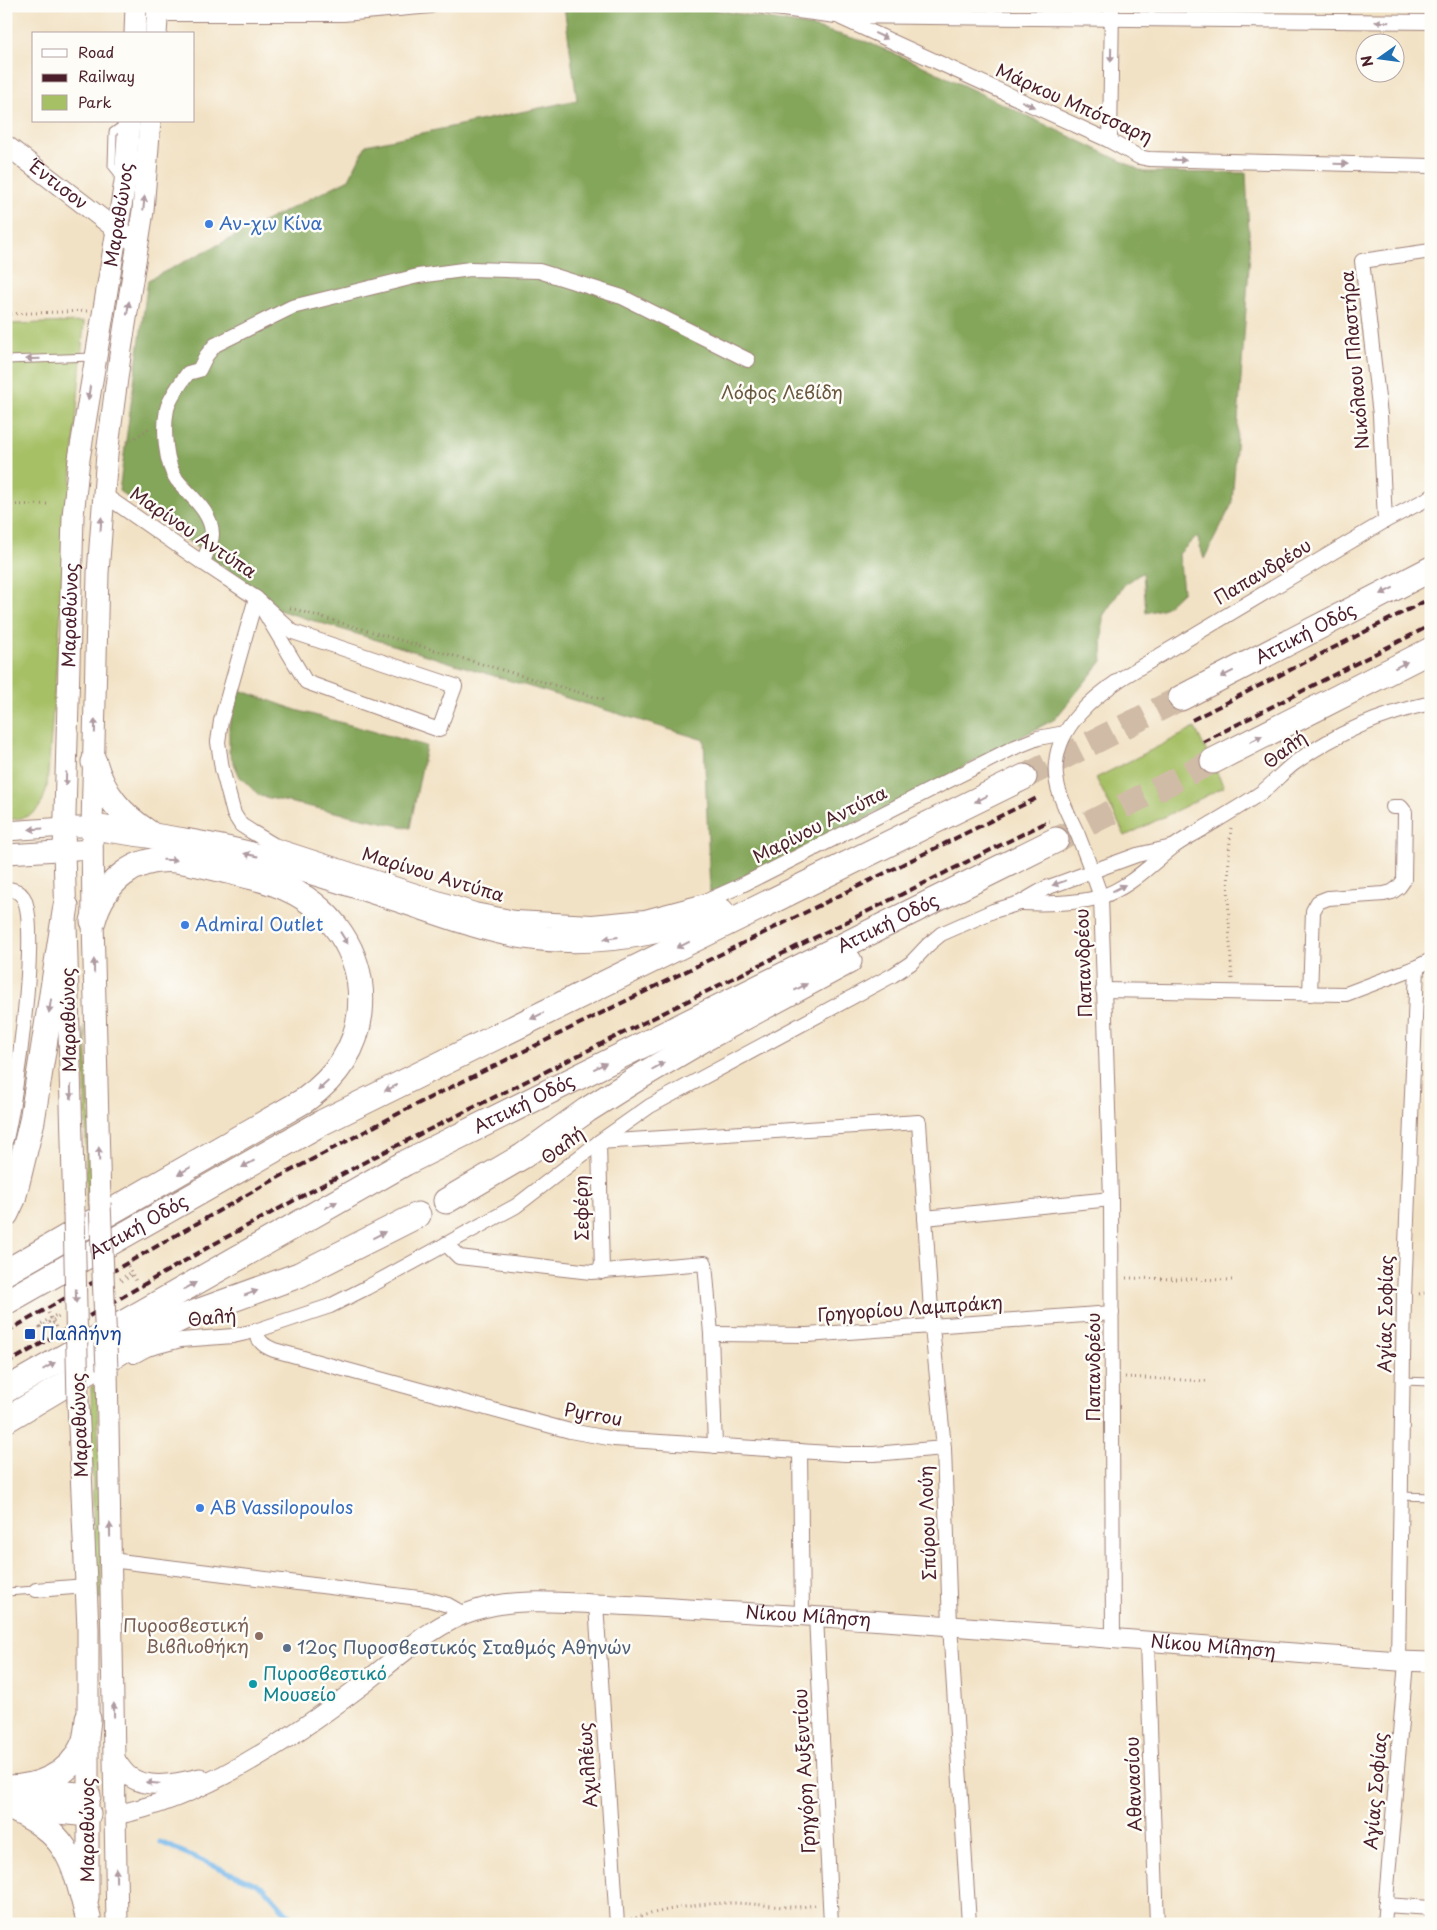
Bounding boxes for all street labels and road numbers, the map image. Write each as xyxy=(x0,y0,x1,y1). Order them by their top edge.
street label: Μάρκου Μπότσαρη xyxy=(992,56,1157,149)
street label: Έντισον xyxy=(23,151,94,215)
street label: Μαραθώνος xyxy=(96,162,138,269)
street label: Νικόλαου Πλαστήρα xyxy=(1332,269,1375,451)
street label: Μαρίνου Αντύπα xyxy=(125,479,263,584)
street label: Παπανδρέου xyxy=(1208,531,1316,610)
street label: Μαραθώνος xyxy=(54,562,84,668)
street label: Αττική Οδός xyxy=(1250,595,1360,670)
street label: Θαλή xyxy=(1257,723,1312,774)
street label: Μαρίνου Αντύπα xyxy=(747,778,891,869)
street label: Μαρίνου Αντύπα xyxy=(359,839,508,908)
street label: Αττική Οδός xyxy=(832,886,943,959)
street label: Παπανδρέου xyxy=(1067,908,1098,1018)
street label: Μαραθώνος xyxy=(53,967,82,1073)
street label: Αττική Οδός xyxy=(468,1066,579,1139)
street label: Θαλή xyxy=(535,1119,590,1170)
street label: Σεφέρη xyxy=(566,1175,595,1241)
street label: Αττική Οδός xyxy=(83,1187,192,1265)
street label: Αγίας Σοφίας xyxy=(1370,1255,1399,1373)
street label: Γρηγορίου Λαμπράκη xyxy=(816,1288,1004,1327)
street label: Θαλή xyxy=(186,1301,237,1332)
street label: Παπανδρέου xyxy=(1079,1312,1106,1422)
street label: Μαραθώνος xyxy=(63,1372,94,1478)
street label: Pyrrou xyxy=(562,1395,625,1432)
street label: Σπύρου Λούη xyxy=(911,1465,942,1581)
street label: Νίκου Μίληση xyxy=(745,1598,872,1632)
street label: Νίκου Μίληση xyxy=(1150,1626,1277,1663)
street label: Γρηγόρη Αυξεντίου xyxy=(786,1688,821,1854)
street label: Αχιλλέως xyxy=(570,1722,603,1809)
street label: Αγίας Σοφίας xyxy=(1356,1731,1393,1851)
street label: Αθανασίου xyxy=(1117,1736,1148,1832)
street label: Μαραθώνος xyxy=(73,1778,100,1882)

